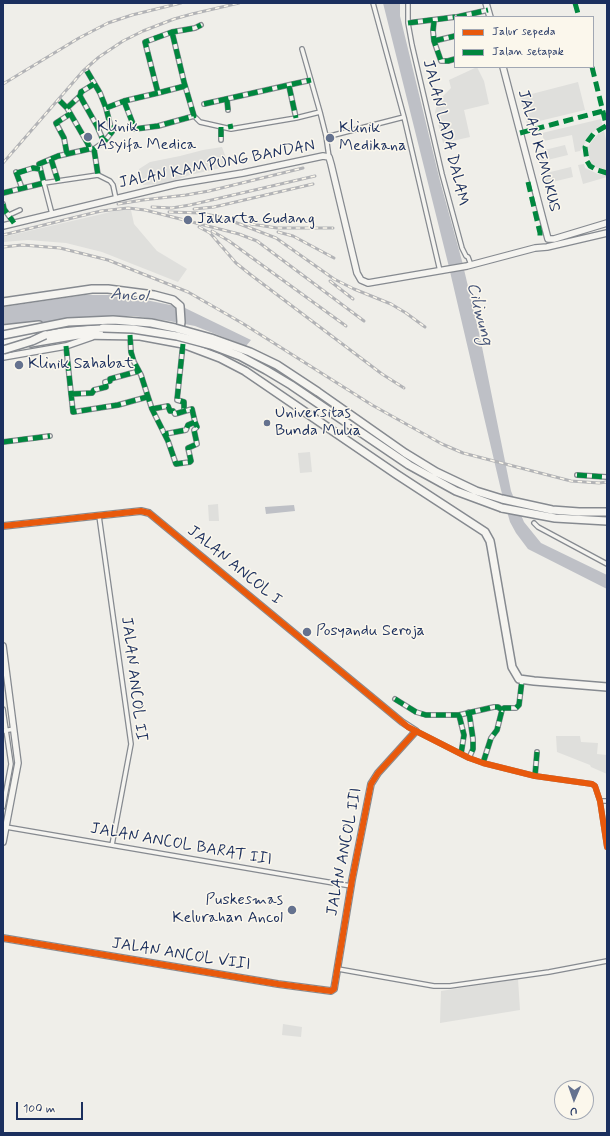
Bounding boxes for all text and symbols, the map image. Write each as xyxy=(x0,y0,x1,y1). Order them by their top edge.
legend xyxy=(454,16,594,68)
text: Jalur sepeda xyxy=(492,24,556,40)
text: Jalan setapak xyxy=(492,44,564,60)
street label: JALAN LADA DALAM xyxy=(418,58,472,208)
street label: JALAN KEMUKUS xyxy=(512,88,564,214)
place label: Klinik Asyifa Medica xyxy=(97,118,196,156)
place label: Klinik Medikana xyxy=(339,119,406,157)
marker: Klinik Asyifa Medica xyxy=(82,131,94,143)
marker: Klinik Medikana xyxy=(324,132,336,144)
street label: JALAN KAMPUNG BANDAN xyxy=(117,137,317,193)
place label: Jakarta Gudang xyxy=(197,210,315,230)
marker: Jakarta Gudang xyxy=(182,214,194,226)
water label: Ciliwung xyxy=(461,281,497,347)
water label: Ancol xyxy=(109,285,149,307)
place label: Klinik Sahabat xyxy=(28,355,134,375)
marker: Klinik Sahabat xyxy=(13,359,25,371)
place label: Universitas Bunda Mulia xyxy=(275,404,361,442)
marker: Universitas Bunda Mulia xyxy=(262,418,272,428)
street label: JALAN ANCOL I xyxy=(183,522,285,610)
street label: JALAN ANCOL II xyxy=(116,616,150,742)
place label: Posyandu Seroja xyxy=(316,622,425,642)
marker: Posyandu Seroja xyxy=(301,626,313,638)
street label: JALAN ANCOL III xyxy=(323,786,367,918)
street label: JALAN ANCOL BARAT III xyxy=(89,820,273,870)
place label: Puskesmas Kelurahan Ancol xyxy=(172,891,283,929)
marker: Puskesmas Kelurahan Ancol xyxy=(286,904,298,916)
street label: JALAN ANCOL VIII xyxy=(110,935,252,975)
north arrow xyxy=(554,1080,594,1120)
scale bar xyxy=(18,1094,85,1120)
text: 100 m xyxy=(23,1101,55,1117)
text: U xyxy=(570,1104,577,1118)

